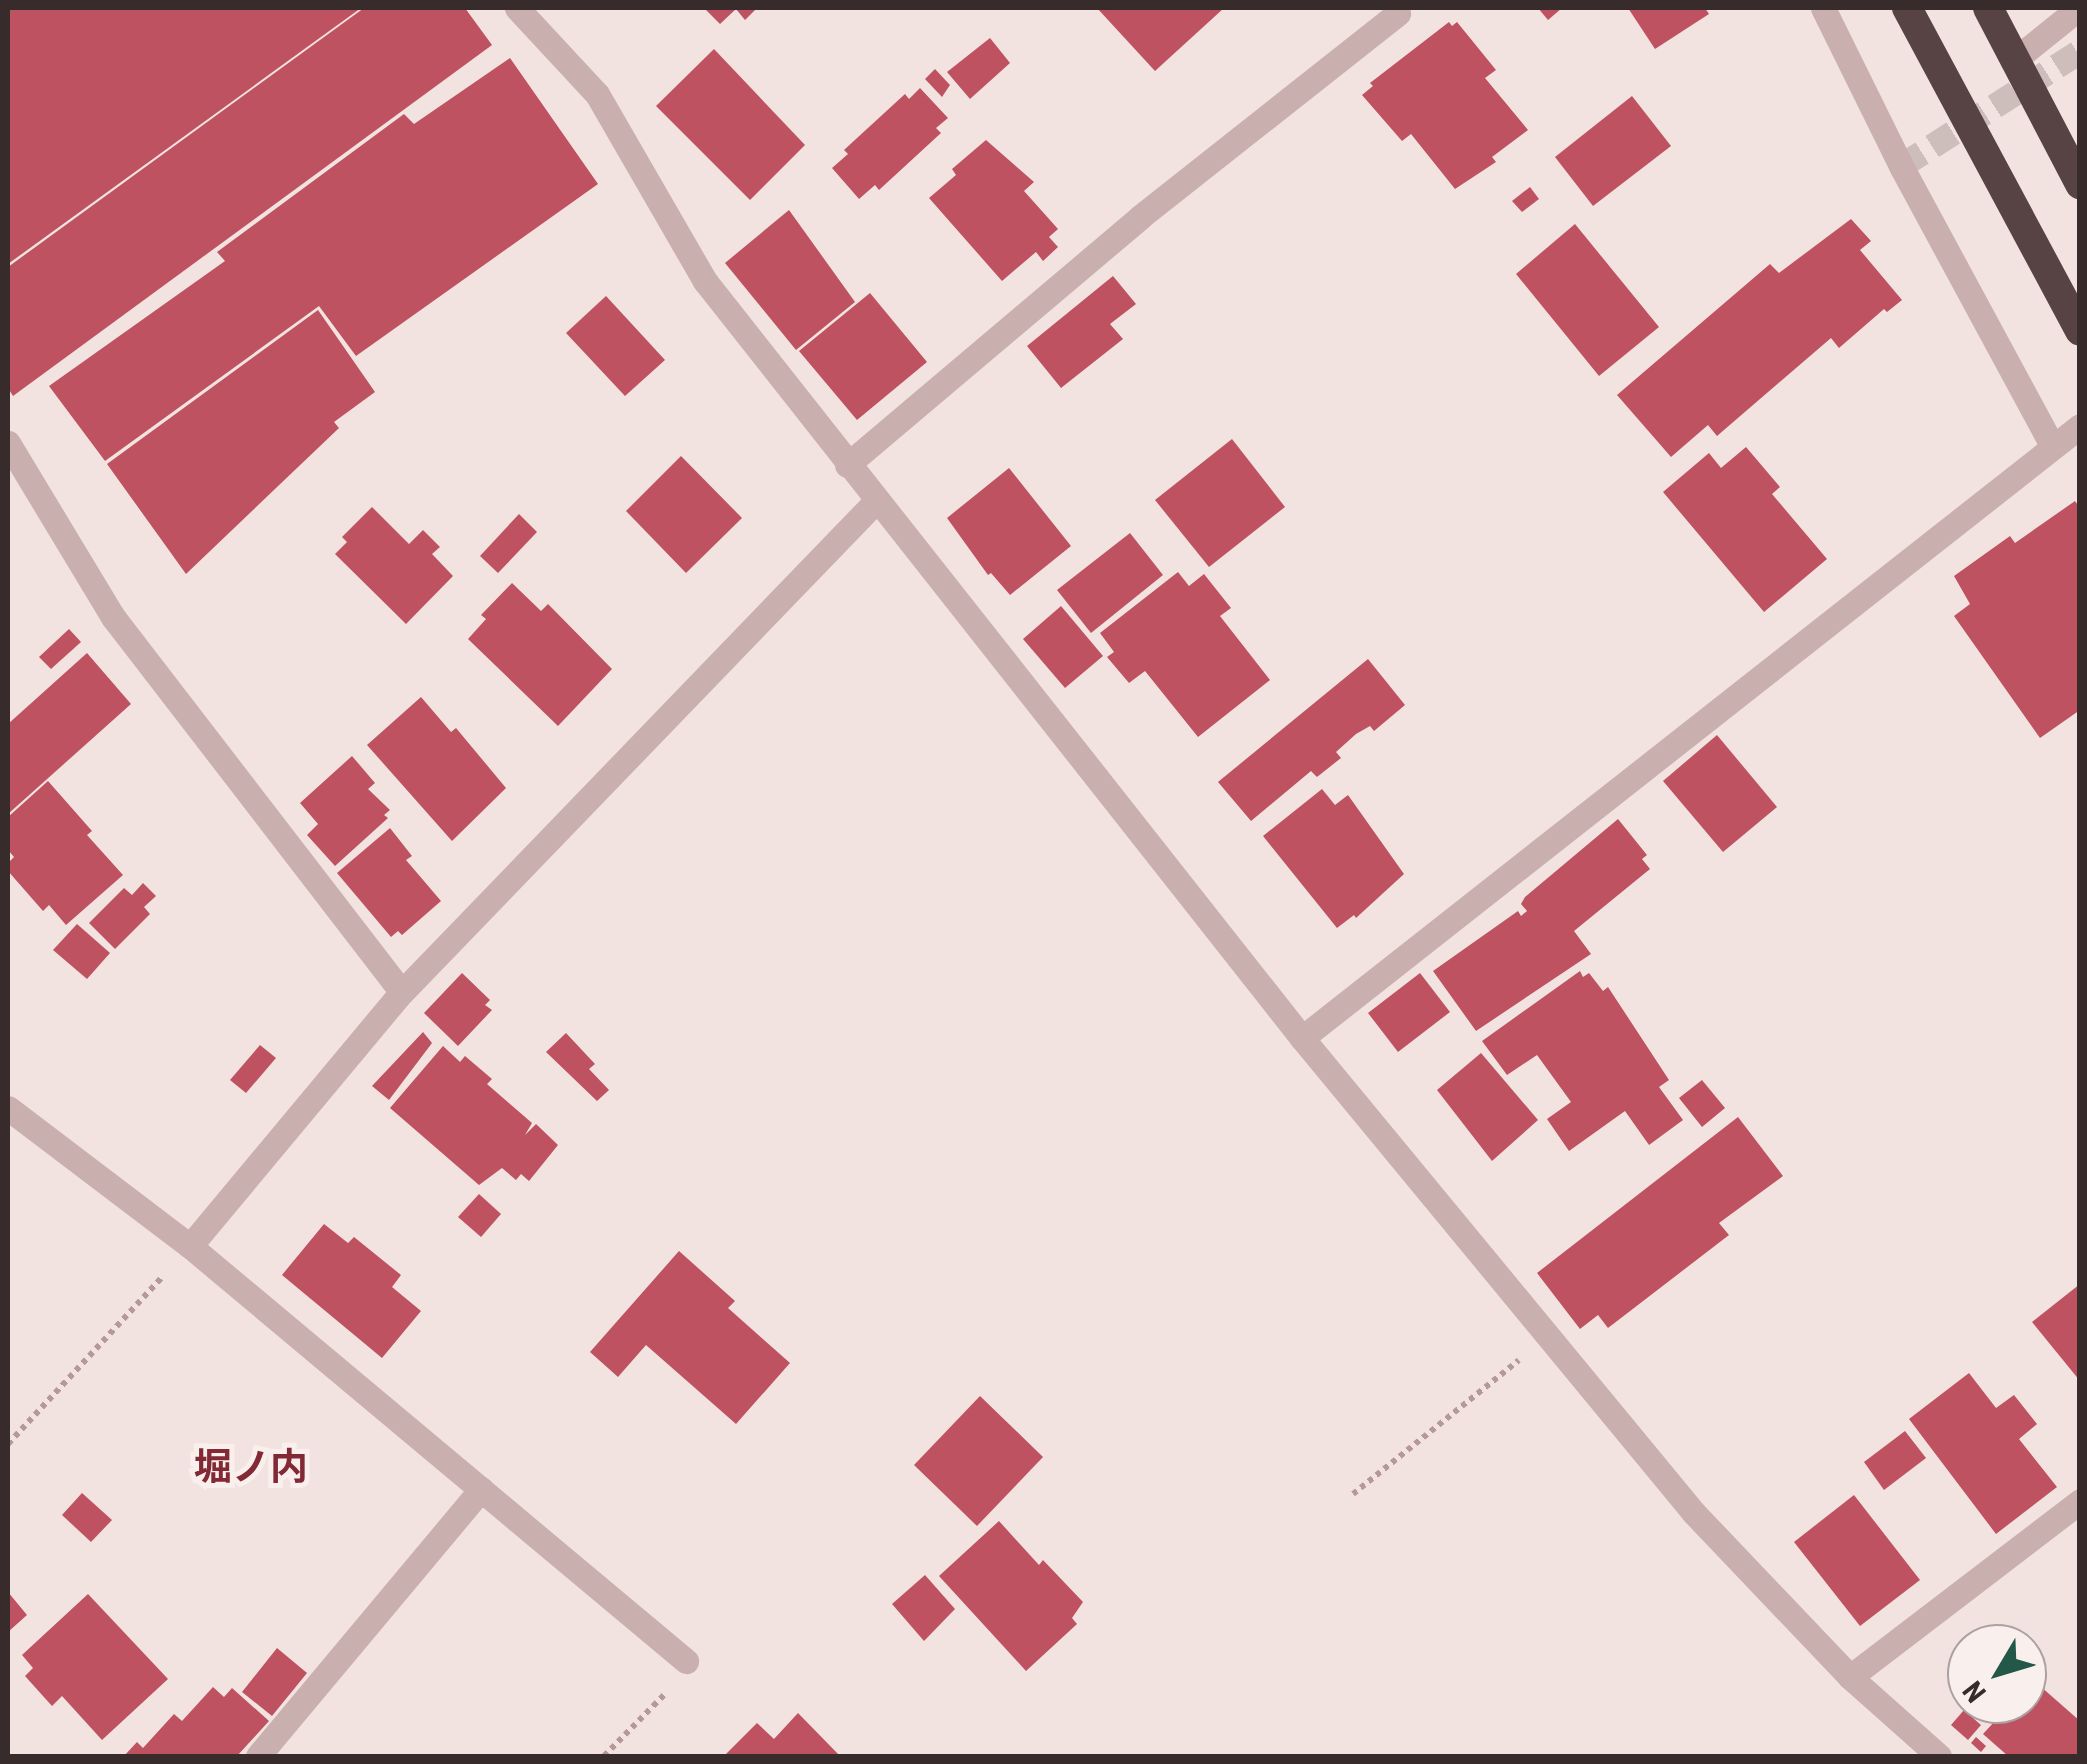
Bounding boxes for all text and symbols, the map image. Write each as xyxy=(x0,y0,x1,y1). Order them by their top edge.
district label: 堀ノ内 xyxy=(194,1445,308,1491)
north arrow xyxy=(1947,1624,2047,1724)
text: N xyxy=(1956,1675,1993,1708)

